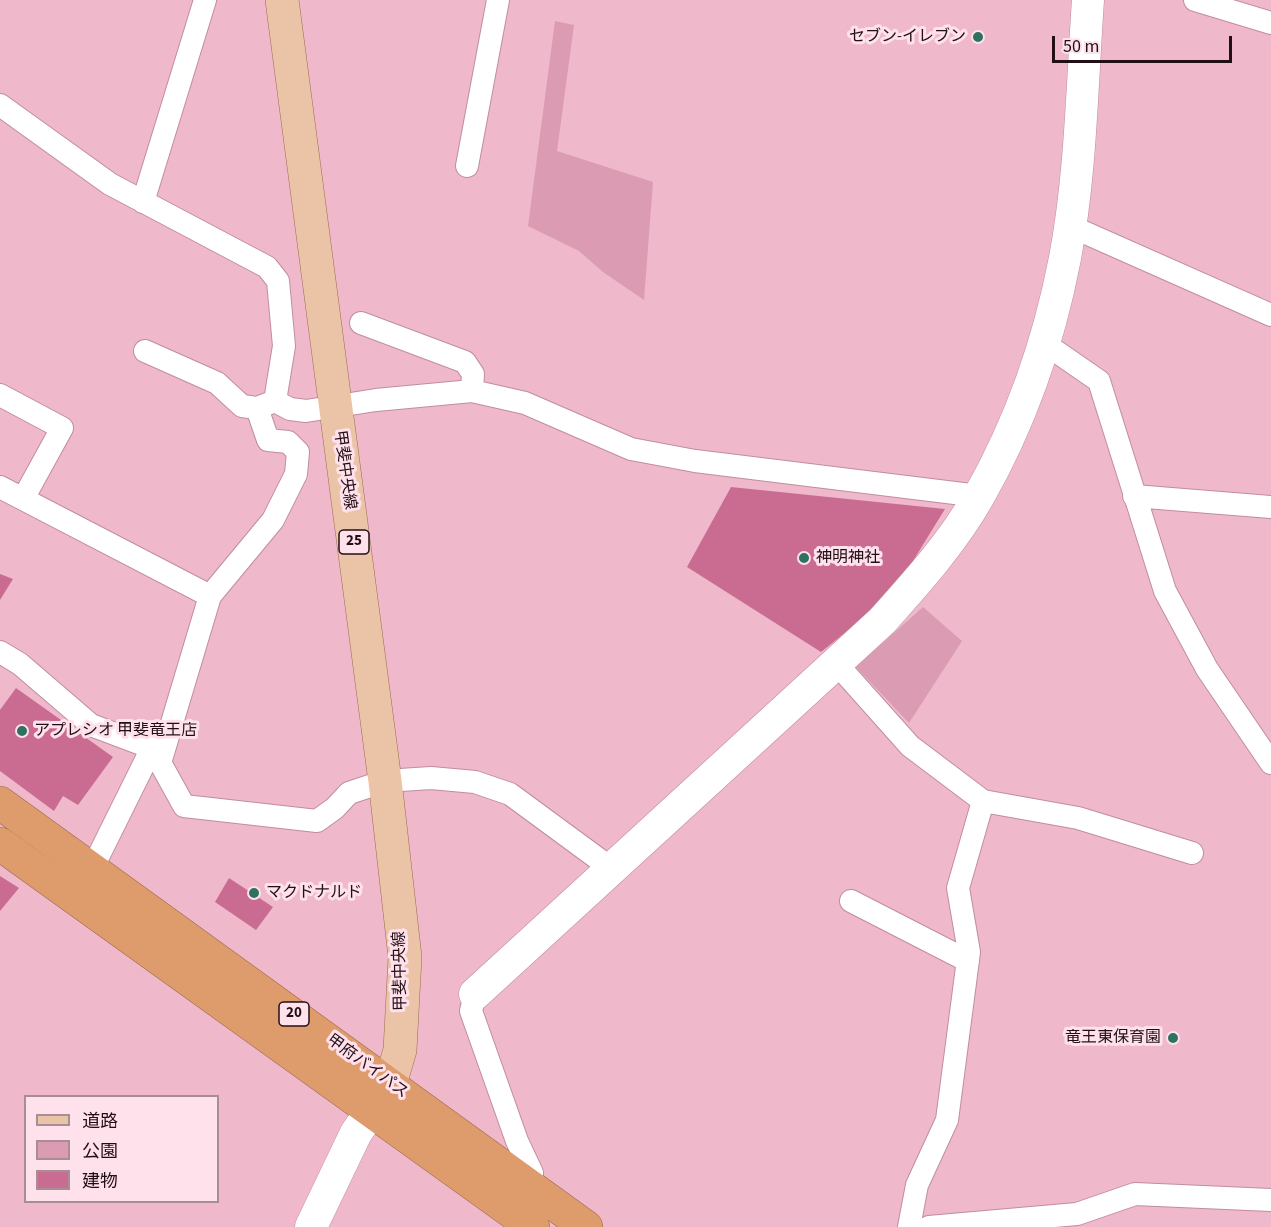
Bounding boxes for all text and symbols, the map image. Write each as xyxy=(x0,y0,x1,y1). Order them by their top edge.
scale bar xyxy=(1055,24,1235,62)
place label: セブン-イレブン xyxy=(849,27,966,47)
marker: セブン-イレブン xyxy=(971,30,985,44)
text: 50 m xyxy=(1063,34,1099,59)
street label: 甲斐中央線 xyxy=(329,429,359,511)
road number: 25 xyxy=(339,530,369,554)
place label: 神明神社 xyxy=(816,548,880,568)
marker: 神明神社 xyxy=(797,551,811,565)
place label: アプレシオ 甲斐竜王店 xyxy=(34,721,197,741)
marker: アプレシオ 甲斐竜王店 xyxy=(15,724,29,738)
place label: マクドナルド xyxy=(266,883,362,903)
marker: マクドナルド xyxy=(247,886,261,900)
street label: 甲斐中央線 xyxy=(391,931,411,1011)
road number: 20 xyxy=(279,1002,309,1026)
place label: 竜王東保育園 xyxy=(1065,1028,1161,1048)
street label: 甲府バイパス xyxy=(323,1031,411,1103)
marker: 竜王東保育園 xyxy=(1166,1031,1180,1045)
legend xyxy=(24,1095,219,1203)
text: 道路 xyxy=(82,1109,118,1134)
text: 公園 xyxy=(82,1139,118,1164)
text: 建物 xyxy=(82,1169,118,1194)

